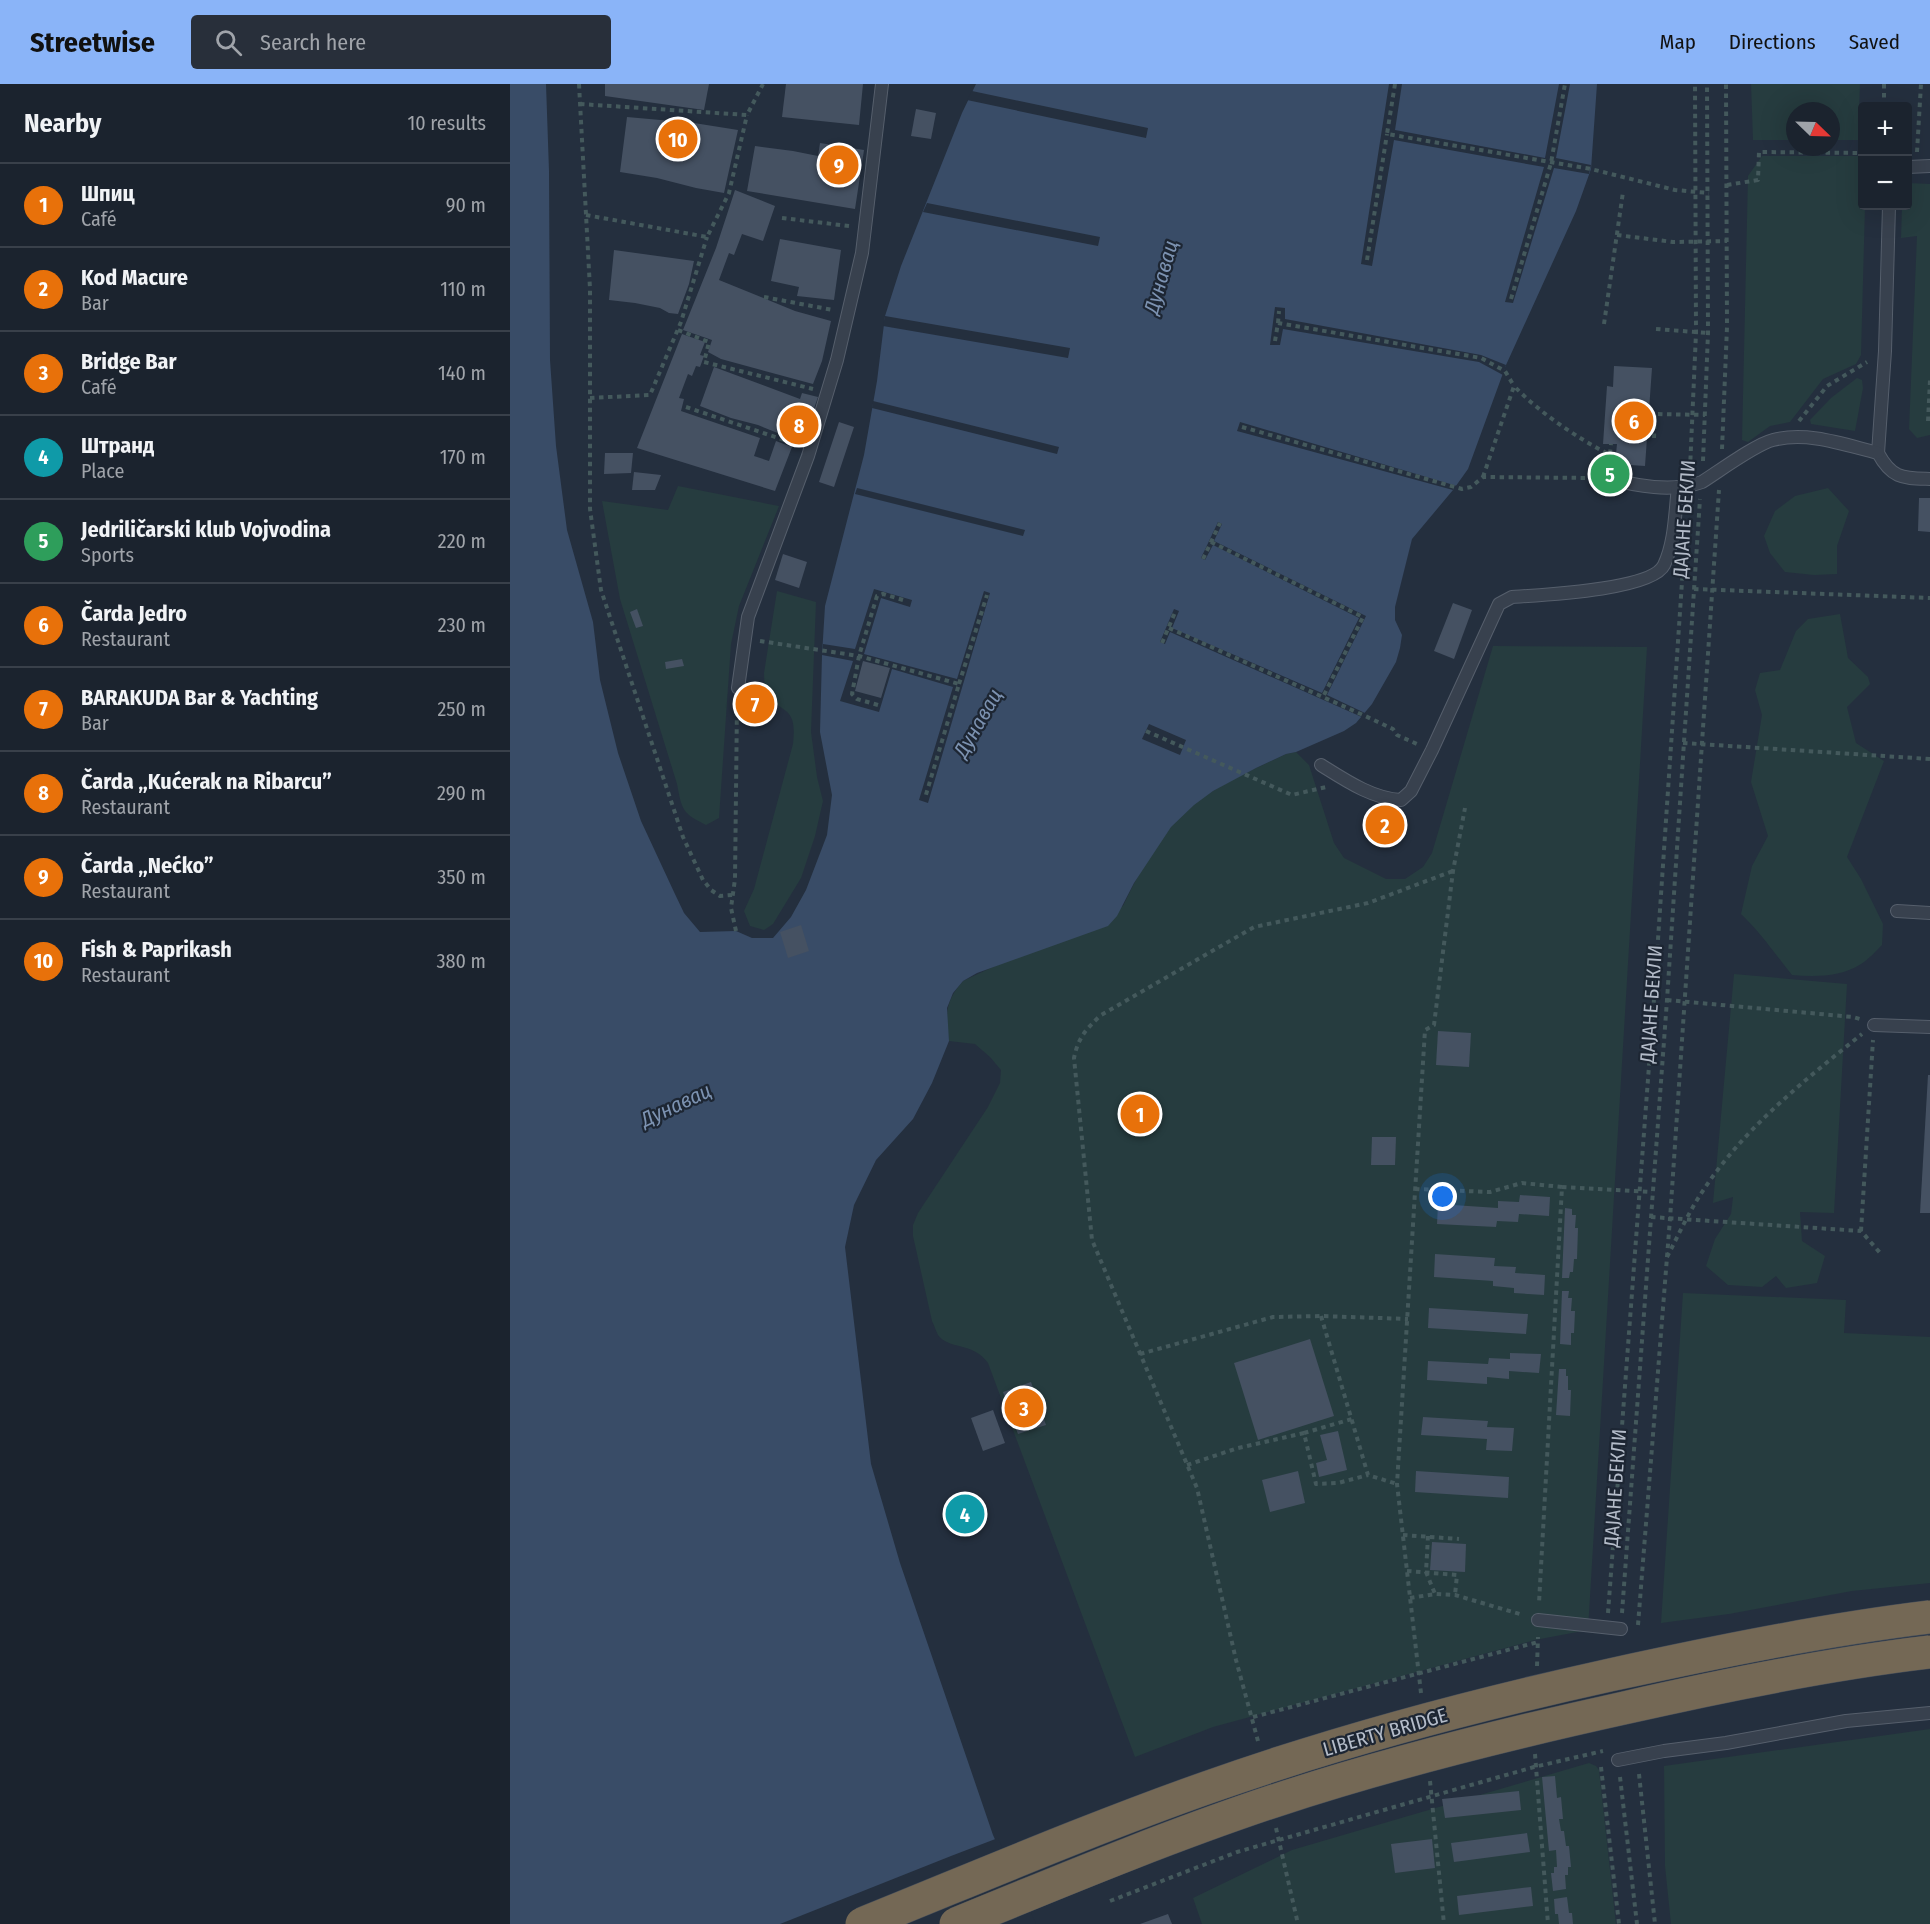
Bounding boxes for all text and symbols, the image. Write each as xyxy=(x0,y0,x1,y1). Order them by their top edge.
search box xyxy=(191,15,611,69)
text: Streetwise xyxy=(30,26,155,59)
icon: search xyxy=(212,26,245,59)
text: Search here xyxy=(260,29,366,56)
text: Map xyxy=(1659,29,1696,55)
text: Directions xyxy=(1729,29,1816,55)
text: Saved xyxy=(1849,29,1900,55)
north arrow xyxy=(1786,102,1840,156)
map controls xyxy=(1858,102,1912,210)
button: + xyxy=(1858,102,1912,156)
text: Nearby xyxy=(24,108,101,139)
text: 10 results xyxy=(407,111,486,135)
pin: 10 xyxy=(658,116,698,162)
pin: 9 xyxy=(820,142,858,188)
button: − xyxy=(1858,156,1912,210)
text: Шпиц xyxy=(81,180,134,207)
text: 1 xyxy=(39,193,48,217)
text: 90 m xyxy=(446,193,486,217)
text: Café xyxy=(81,207,117,231)
water label: Дунавац xyxy=(1138,237,1184,319)
text: Kod Macure xyxy=(81,264,188,291)
text: 2 xyxy=(39,277,48,301)
text: 110 m xyxy=(440,277,486,301)
text: Bar xyxy=(81,291,109,315)
text: Bridge Bar xyxy=(81,348,177,375)
text: 3 xyxy=(39,361,48,385)
text: 140 m xyxy=(438,361,486,385)
text: Café xyxy=(81,375,117,399)
pin: 6 xyxy=(1614,398,1654,444)
pin: 8 xyxy=(780,402,818,448)
text: Штранд xyxy=(81,432,154,459)
text: 4 xyxy=(38,445,49,469)
text: 170 m xyxy=(440,445,486,469)
pin: 5 xyxy=(1590,452,1630,496)
text: Place xyxy=(81,459,124,483)
street label: ДАЈАНЕ БЕКЛИ xyxy=(1668,459,1700,580)
text: Jedriličarski klub Vojvodina xyxy=(81,516,331,543)
text: 5 xyxy=(39,529,48,553)
text: 220 m xyxy=(438,529,486,553)
text: Sports xyxy=(81,543,134,567)
text: Čarda Jedro xyxy=(81,600,187,627)
text: 6 xyxy=(38,613,49,637)
text: 230 m xyxy=(438,613,486,637)
text: Restaurant xyxy=(81,627,170,651)
pin: 7 xyxy=(736,682,774,726)
text: BARAKUDA Bar & Yachting xyxy=(81,684,318,711)
water label: Дунавац xyxy=(947,684,1008,764)
text: 7 xyxy=(39,697,48,721)
text: 250 m xyxy=(438,697,486,721)
text: Bar xyxy=(81,711,109,735)
text: Čarda „Kućerak na Ribarcu” xyxy=(81,768,332,795)
text: 8 xyxy=(38,781,49,805)
text: 290 m xyxy=(437,781,486,805)
text: Restaurant xyxy=(81,795,170,819)
pin: 2 xyxy=(1366,802,1404,848)
text: Čarda „Nećko” xyxy=(81,852,214,879)
text: 9 xyxy=(38,865,49,889)
text: 350 m xyxy=(437,865,486,889)
text: Restaurant xyxy=(81,879,170,903)
text: Fish & Paprikash xyxy=(81,936,232,963)
street label: ДАЈАНЕ БЕКЛИ xyxy=(1635,944,1667,1065)
text: 10 xyxy=(34,949,53,973)
text: 380 m xyxy=(436,949,486,973)
text: Restaurant xyxy=(81,963,170,987)
water label: Дунавац xyxy=(635,1077,715,1133)
pin: 1 xyxy=(1120,1092,1160,1136)
your location xyxy=(1428,1182,1457,1211)
pin: 3 xyxy=(1004,1386,1044,1430)
street label: ДАЈАНЕ БЕКЛИ xyxy=(1599,1428,1631,1549)
pin: 4 xyxy=(946,1492,984,1536)
street label: LIBERTY BRIDGE xyxy=(1320,1703,1450,1761)

